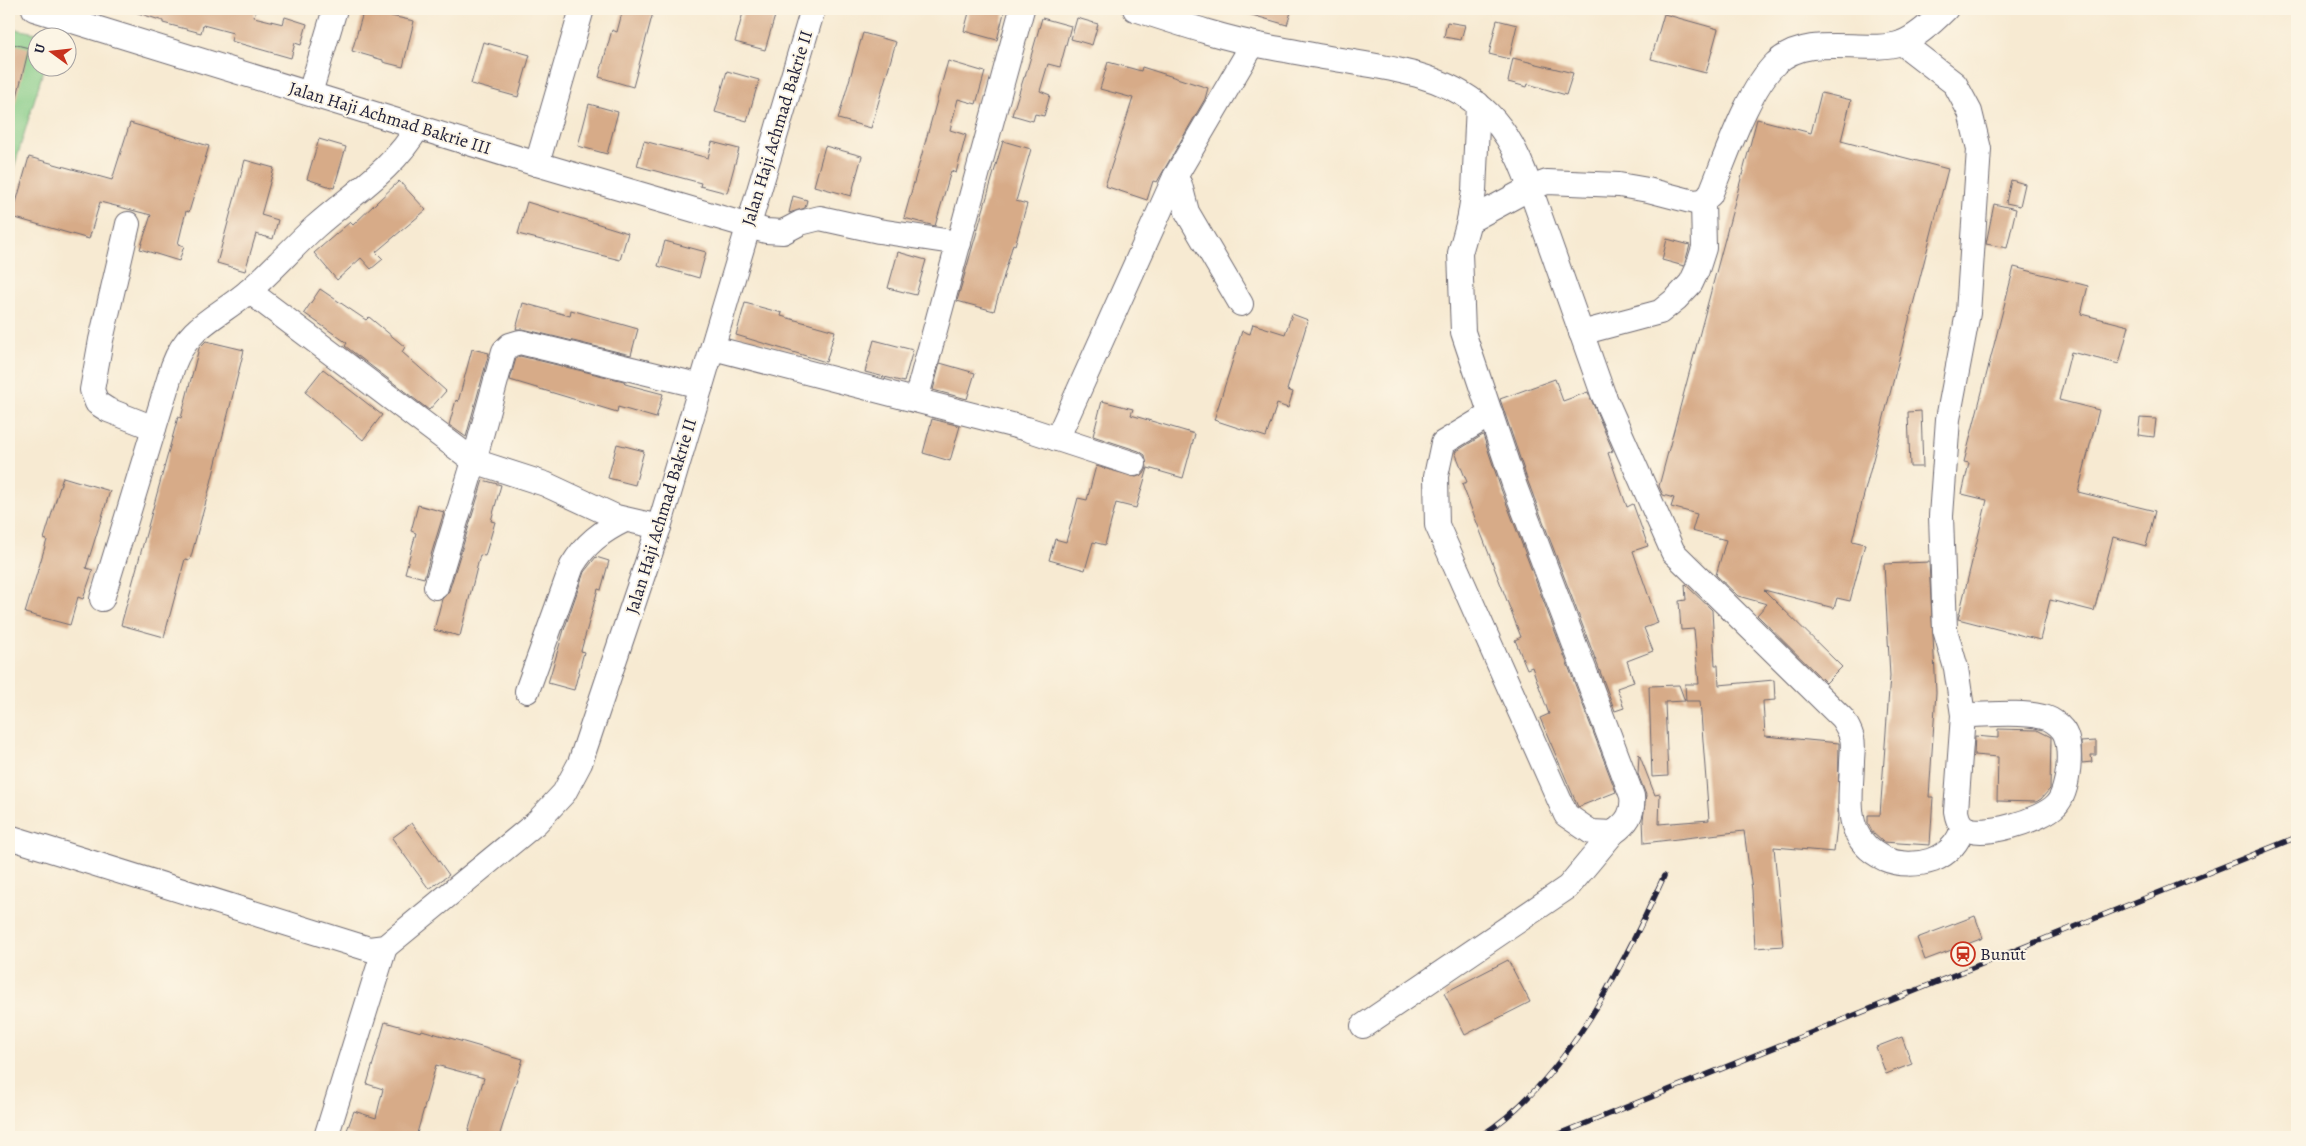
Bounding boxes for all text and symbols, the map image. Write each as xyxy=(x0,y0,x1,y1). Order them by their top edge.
street label: Jalan Haji Achmad Bakrie II xyxy=(736,27,818,229)
north arrow xyxy=(28,28,78,78)
text: U xyxy=(30,42,50,56)
street label: Jalan Haji Achmad Bakrie III xyxy=(286,76,494,160)
street label: Jalan Haji Achmad Bakrie II xyxy=(620,415,702,617)
station icon: Bunut xyxy=(1950,941,1976,967)
place label: Bunut xyxy=(1980,942,2026,966)

